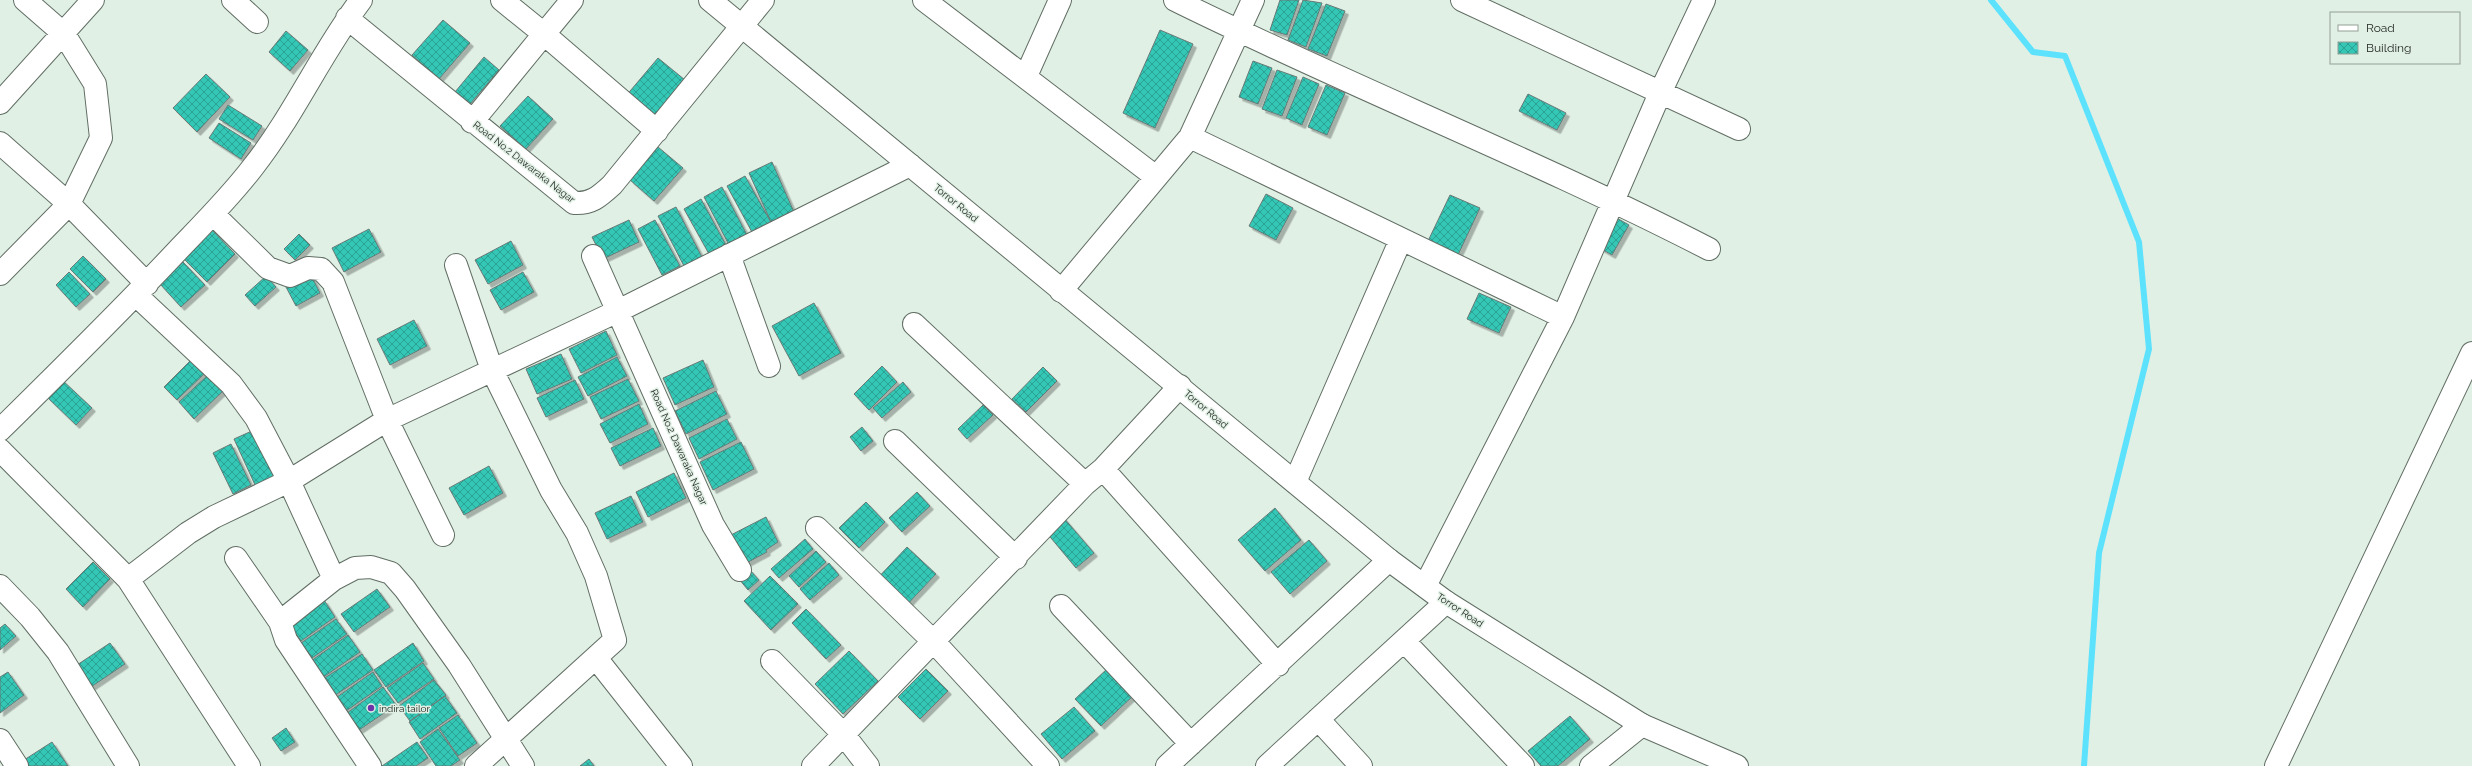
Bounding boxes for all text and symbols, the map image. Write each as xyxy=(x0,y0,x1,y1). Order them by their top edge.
legend xyxy=(2330,12,2460,64)
text: Road xyxy=(2366,21,2395,35)
text: Building xyxy=(2366,41,2412,55)
street label: Road No.2 Dawaraka Nagar xyxy=(471,119,577,205)
street label: Torror Road xyxy=(932,182,980,224)
street label: Road No.2 Dawaraka Nagar xyxy=(648,387,710,507)
street label: Torror Road xyxy=(1182,388,1230,430)
street label: Torror Road xyxy=(1435,591,1485,629)
marker: indira tailor xyxy=(366,703,376,713)
place label: indira tailor xyxy=(379,703,431,714)

